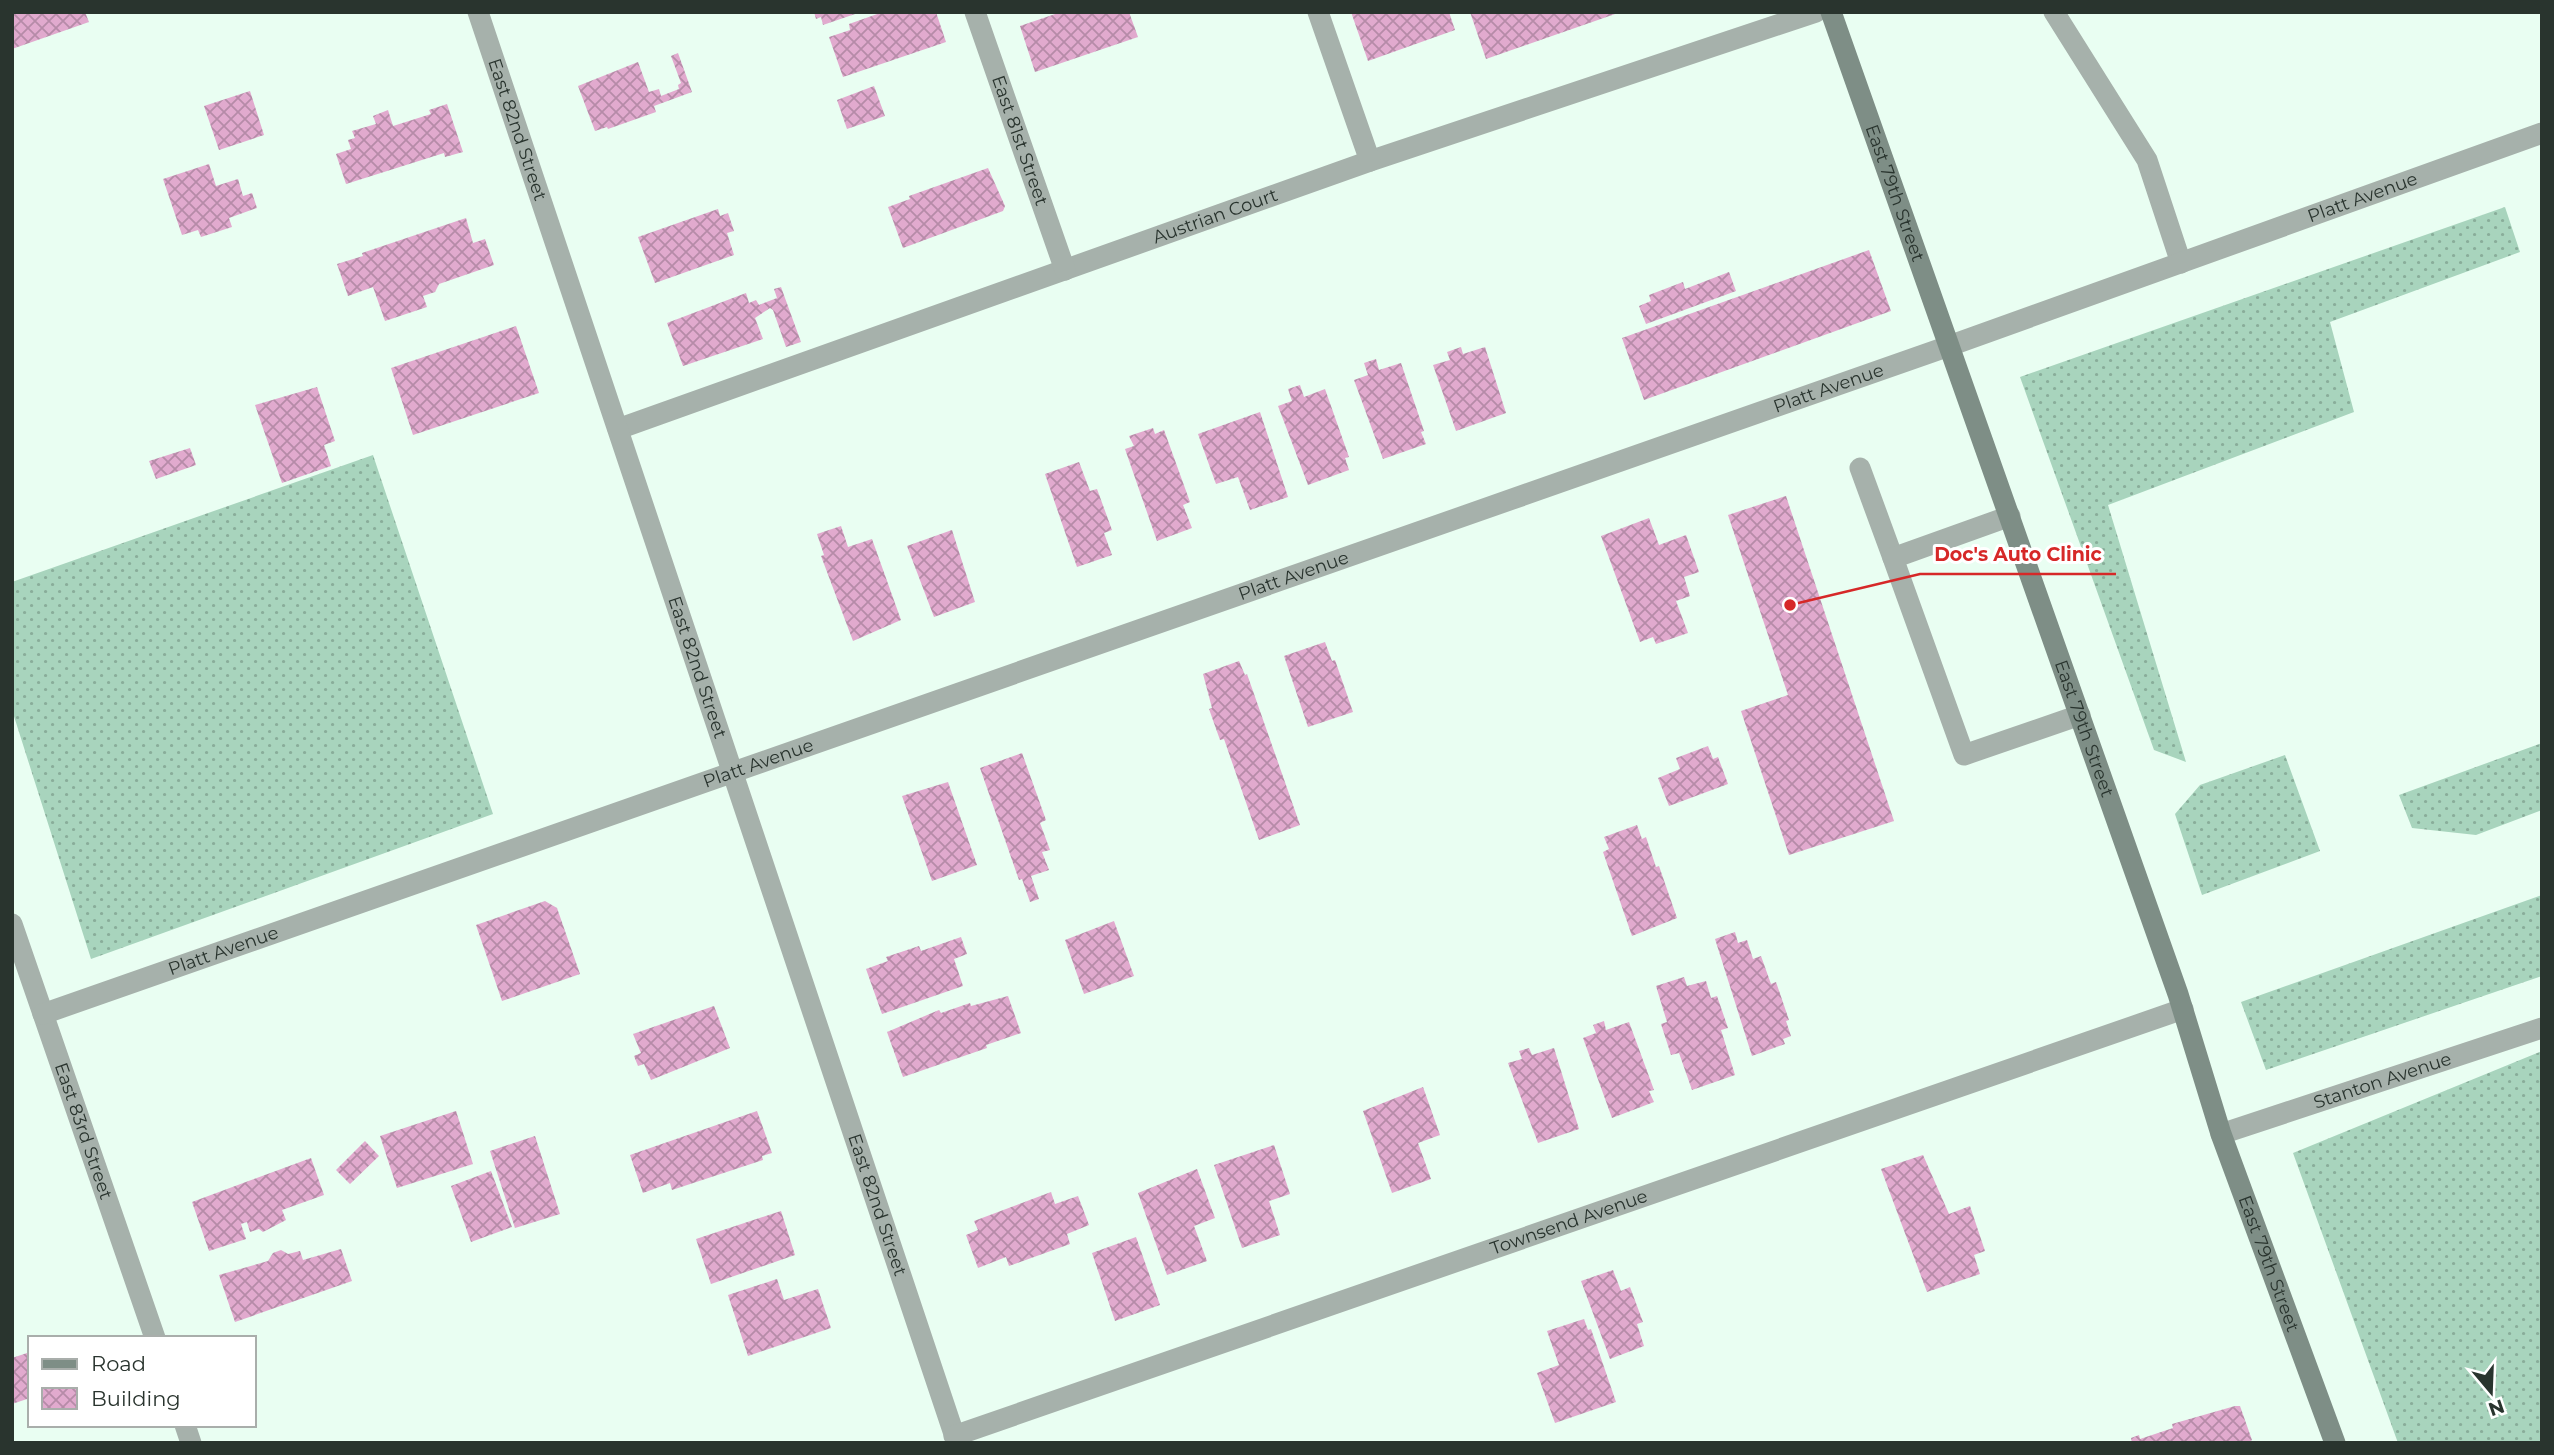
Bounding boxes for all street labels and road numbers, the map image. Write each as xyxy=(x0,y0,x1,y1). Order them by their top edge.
street label: East 82nd Street xyxy=(483,56,551,204)
street label: East 81st Street xyxy=(987,72,1053,209)
street label: East 79th Street xyxy=(1861,122,1929,264)
street label: Platt Avenue xyxy=(2304,168,2421,227)
street label: Austrian Court xyxy=(1150,184,1281,249)
street label: Platt Avenue xyxy=(1770,359,1887,418)
street label: Platt Avenue xyxy=(1235,546,1352,605)
street label: East 82nd Street xyxy=(663,593,731,741)
street label: East 79th Street xyxy=(2050,657,2119,800)
street label: Platt Avenue xyxy=(700,734,817,793)
street label: Platt Avenue xyxy=(165,921,281,980)
street label: Stanton Avenue xyxy=(2311,1048,2454,1114)
street label: East 83rd Street xyxy=(50,1060,117,1202)
street label: East 82nd Street xyxy=(843,1131,911,1279)
street label: Townsend Avenue xyxy=(1487,1185,1651,1260)
street label: East 79th Street xyxy=(2234,1192,2304,1335)

